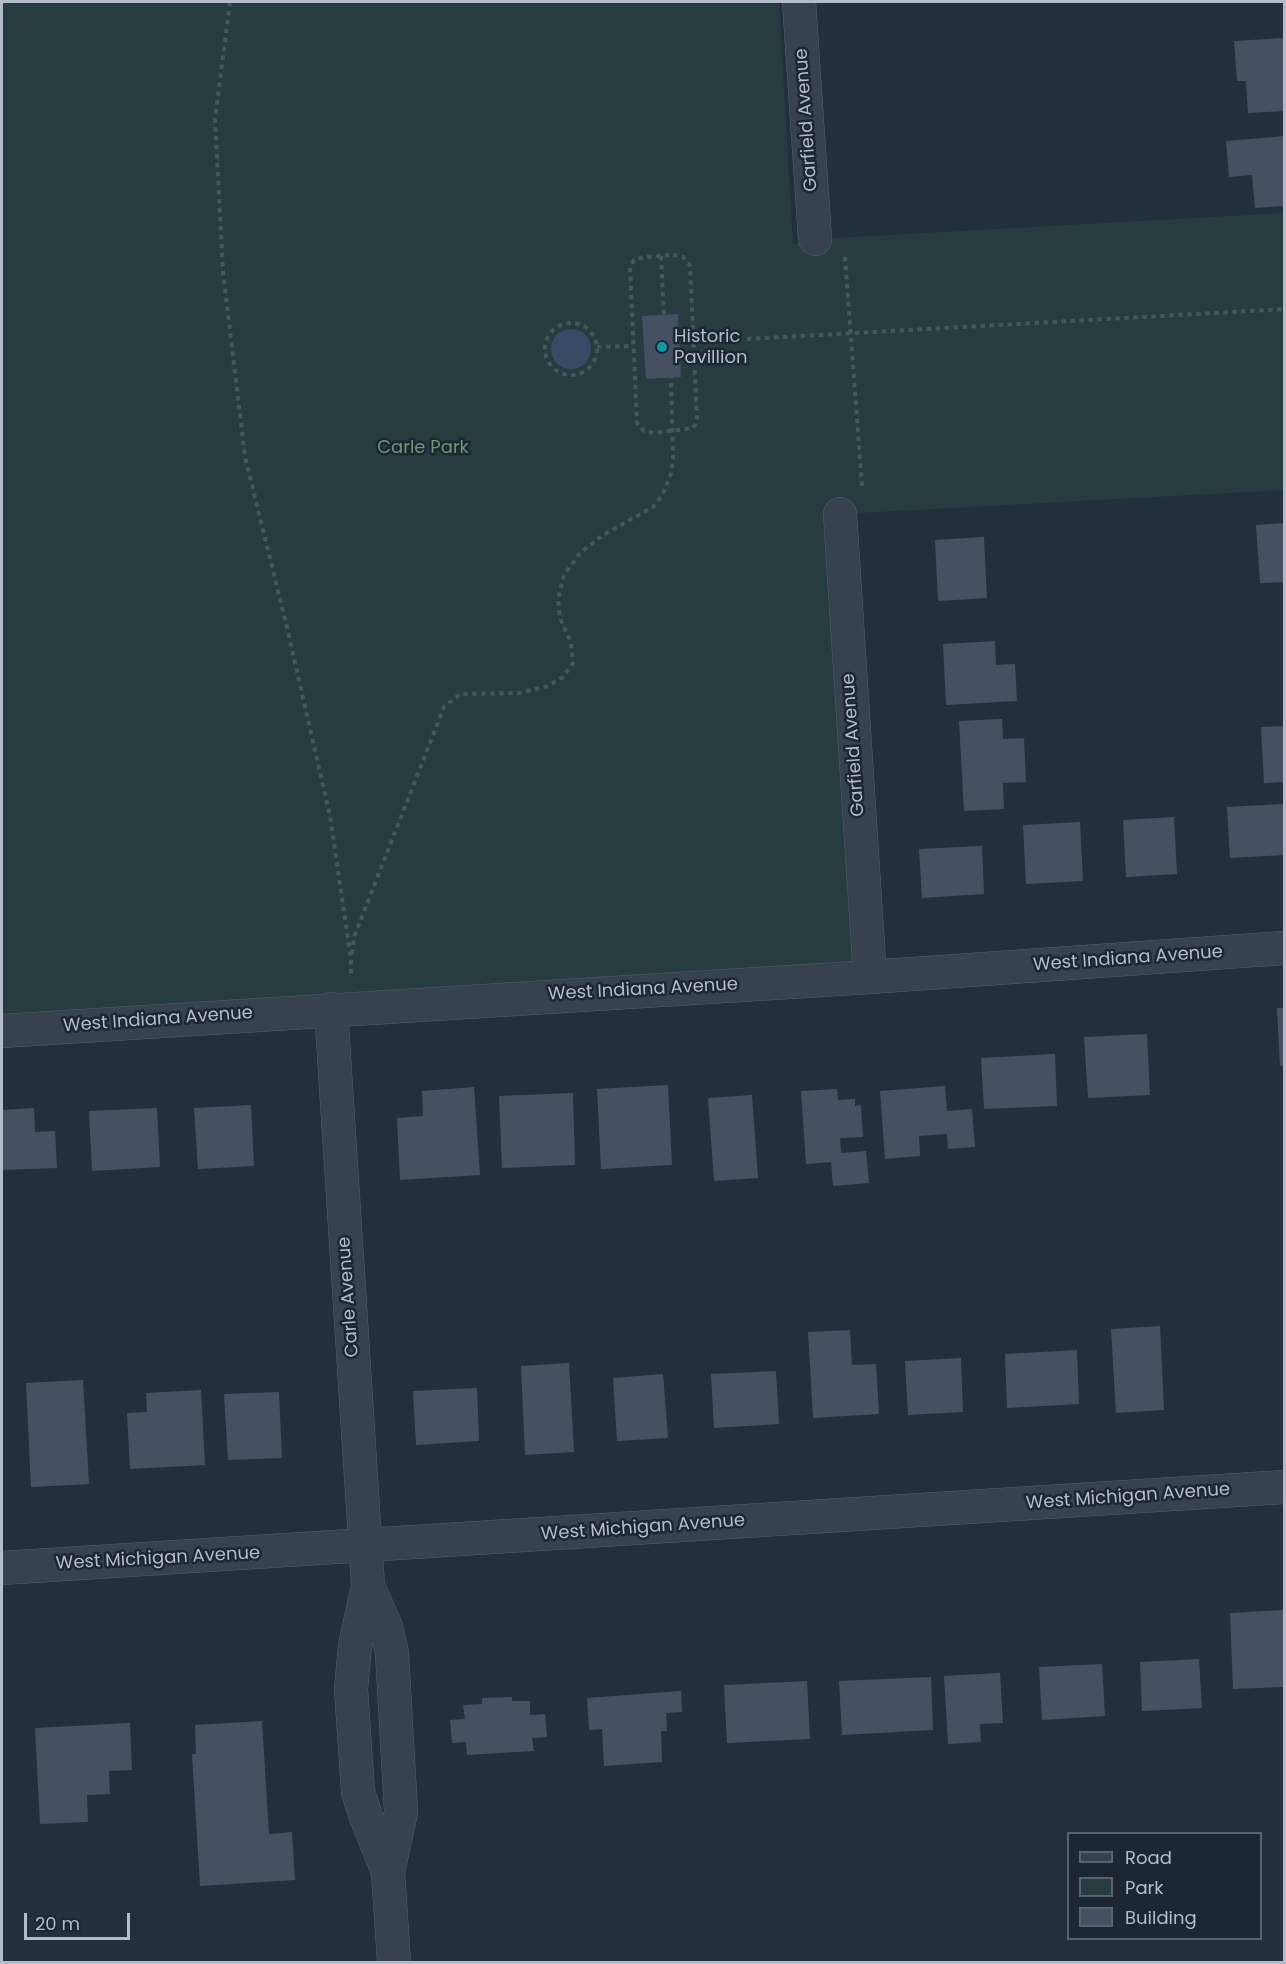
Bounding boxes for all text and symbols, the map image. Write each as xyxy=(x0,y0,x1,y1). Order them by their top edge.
street label: Garfield Avenue xyxy=(791,48,823,192)
place label: Historic Pavillion xyxy=(674,326,747,368)
marker: Historic Pavillion xyxy=(655,340,669,354)
park label: Carle Park xyxy=(377,437,469,459)
street label: Garfield Avenue xyxy=(838,673,870,817)
street label: West Indiana Avenue xyxy=(1032,942,1224,976)
street label: West Indiana Avenue xyxy=(547,974,739,1006)
street label: West Indiana Avenue xyxy=(62,1003,254,1037)
street label: Carle Avenue xyxy=(334,1236,364,1358)
street label: West Michigan Avenue xyxy=(1025,1479,1231,1515)
street label: West Michigan Avenue xyxy=(540,1510,746,1546)
street label: West Michigan Avenue xyxy=(55,1543,261,1575)
legend xyxy=(1067,1832,1262,1940)
text: Road xyxy=(1125,1845,1172,1870)
text: Park xyxy=(1125,1875,1164,1900)
scale bar xyxy=(27,1901,134,1939)
text: Building xyxy=(1125,1905,1197,1930)
text: 20 m xyxy=(35,1911,80,1936)

